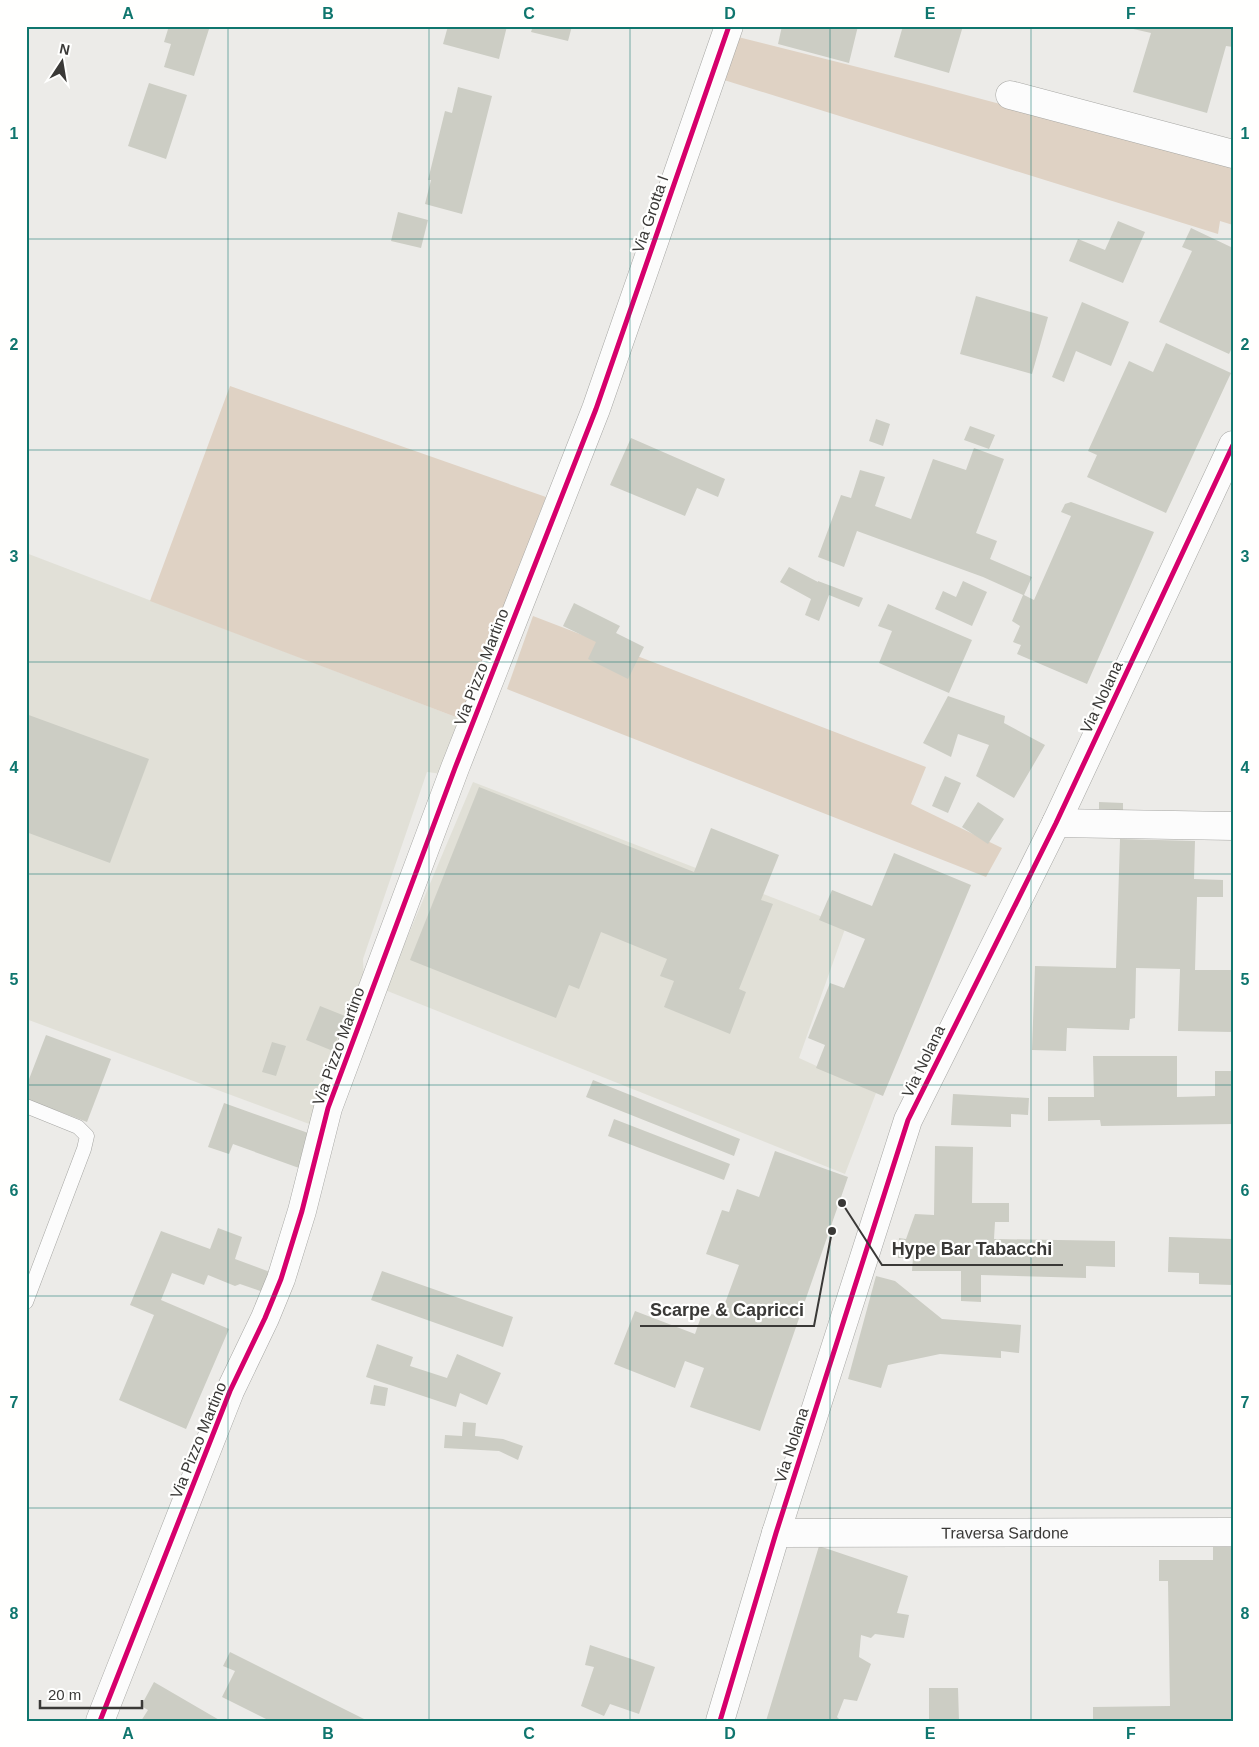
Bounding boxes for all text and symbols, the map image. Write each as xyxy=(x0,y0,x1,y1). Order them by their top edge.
text: A xyxy=(122,5,134,22)
text: B xyxy=(322,5,334,22)
text: C xyxy=(523,5,535,22)
text: D xyxy=(724,5,736,22)
text: E xyxy=(925,5,936,22)
text: F xyxy=(1126,5,1136,22)
north arrow xyxy=(38,38,88,88)
text: N xyxy=(58,40,71,58)
text: 1 xyxy=(10,125,19,142)
text: 1 xyxy=(1241,125,1250,142)
street label: Via Grotta I xyxy=(629,173,672,255)
text: 2 xyxy=(10,336,19,353)
text: 2 xyxy=(1241,336,1250,353)
text: 3 xyxy=(10,548,19,565)
text: 3 xyxy=(1241,548,1250,565)
street label: Via Pizzo Martino xyxy=(451,606,512,728)
street label: Via Nolana xyxy=(1077,658,1126,736)
text: 4 xyxy=(10,759,19,776)
text: 4 xyxy=(1241,759,1250,776)
text: 5 xyxy=(10,971,19,988)
text: 5 xyxy=(1241,971,1250,988)
street label: Via Pizzo Martino xyxy=(309,985,368,1107)
street label: Via Nolana xyxy=(899,1022,948,1100)
text: 6 xyxy=(10,1182,19,1199)
text: 6 xyxy=(1241,1182,1250,1199)
callout: Hype Bar Tabacchi xyxy=(882,1232,1063,1265)
text: Hype Bar Tabacchi xyxy=(892,1239,1052,1259)
callout: Scarpe & Capricci xyxy=(640,1293,814,1326)
text: Scarpe & Capricci xyxy=(650,1300,804,1320)
street label: Via Pizzo Martino xyxy=(167,1379,230,1501)
text: 7 xyxy=(10,1394,19,1411)
text: 7 xyxy=(1241,1394,1250,1411)
street label: Via Nolana xyxy=(771,1405,812,1485)
street label: Traversa Sardone xyxy=(941,1524,1069,1542)
text: 8 xyxy=(10,1605,19,1622)
text: 8 xyxy=(1241,1605,1250,1622)
scale bar xyxy=(40,1677,142,1709)
text: 20 m xyxy=(48,1686,81,1703)
text: A xyxy=(122,1725,134,1742)
text: B xyxy=(322,1725,334,1742)
text: C xyxy=(523,1725,535,1742)
text: D xyxy=(724,1725,736,1742)
text: E xyxy=(925,1725,936,1742)
text: F xyxy=(1126,1725,1136,1742)

